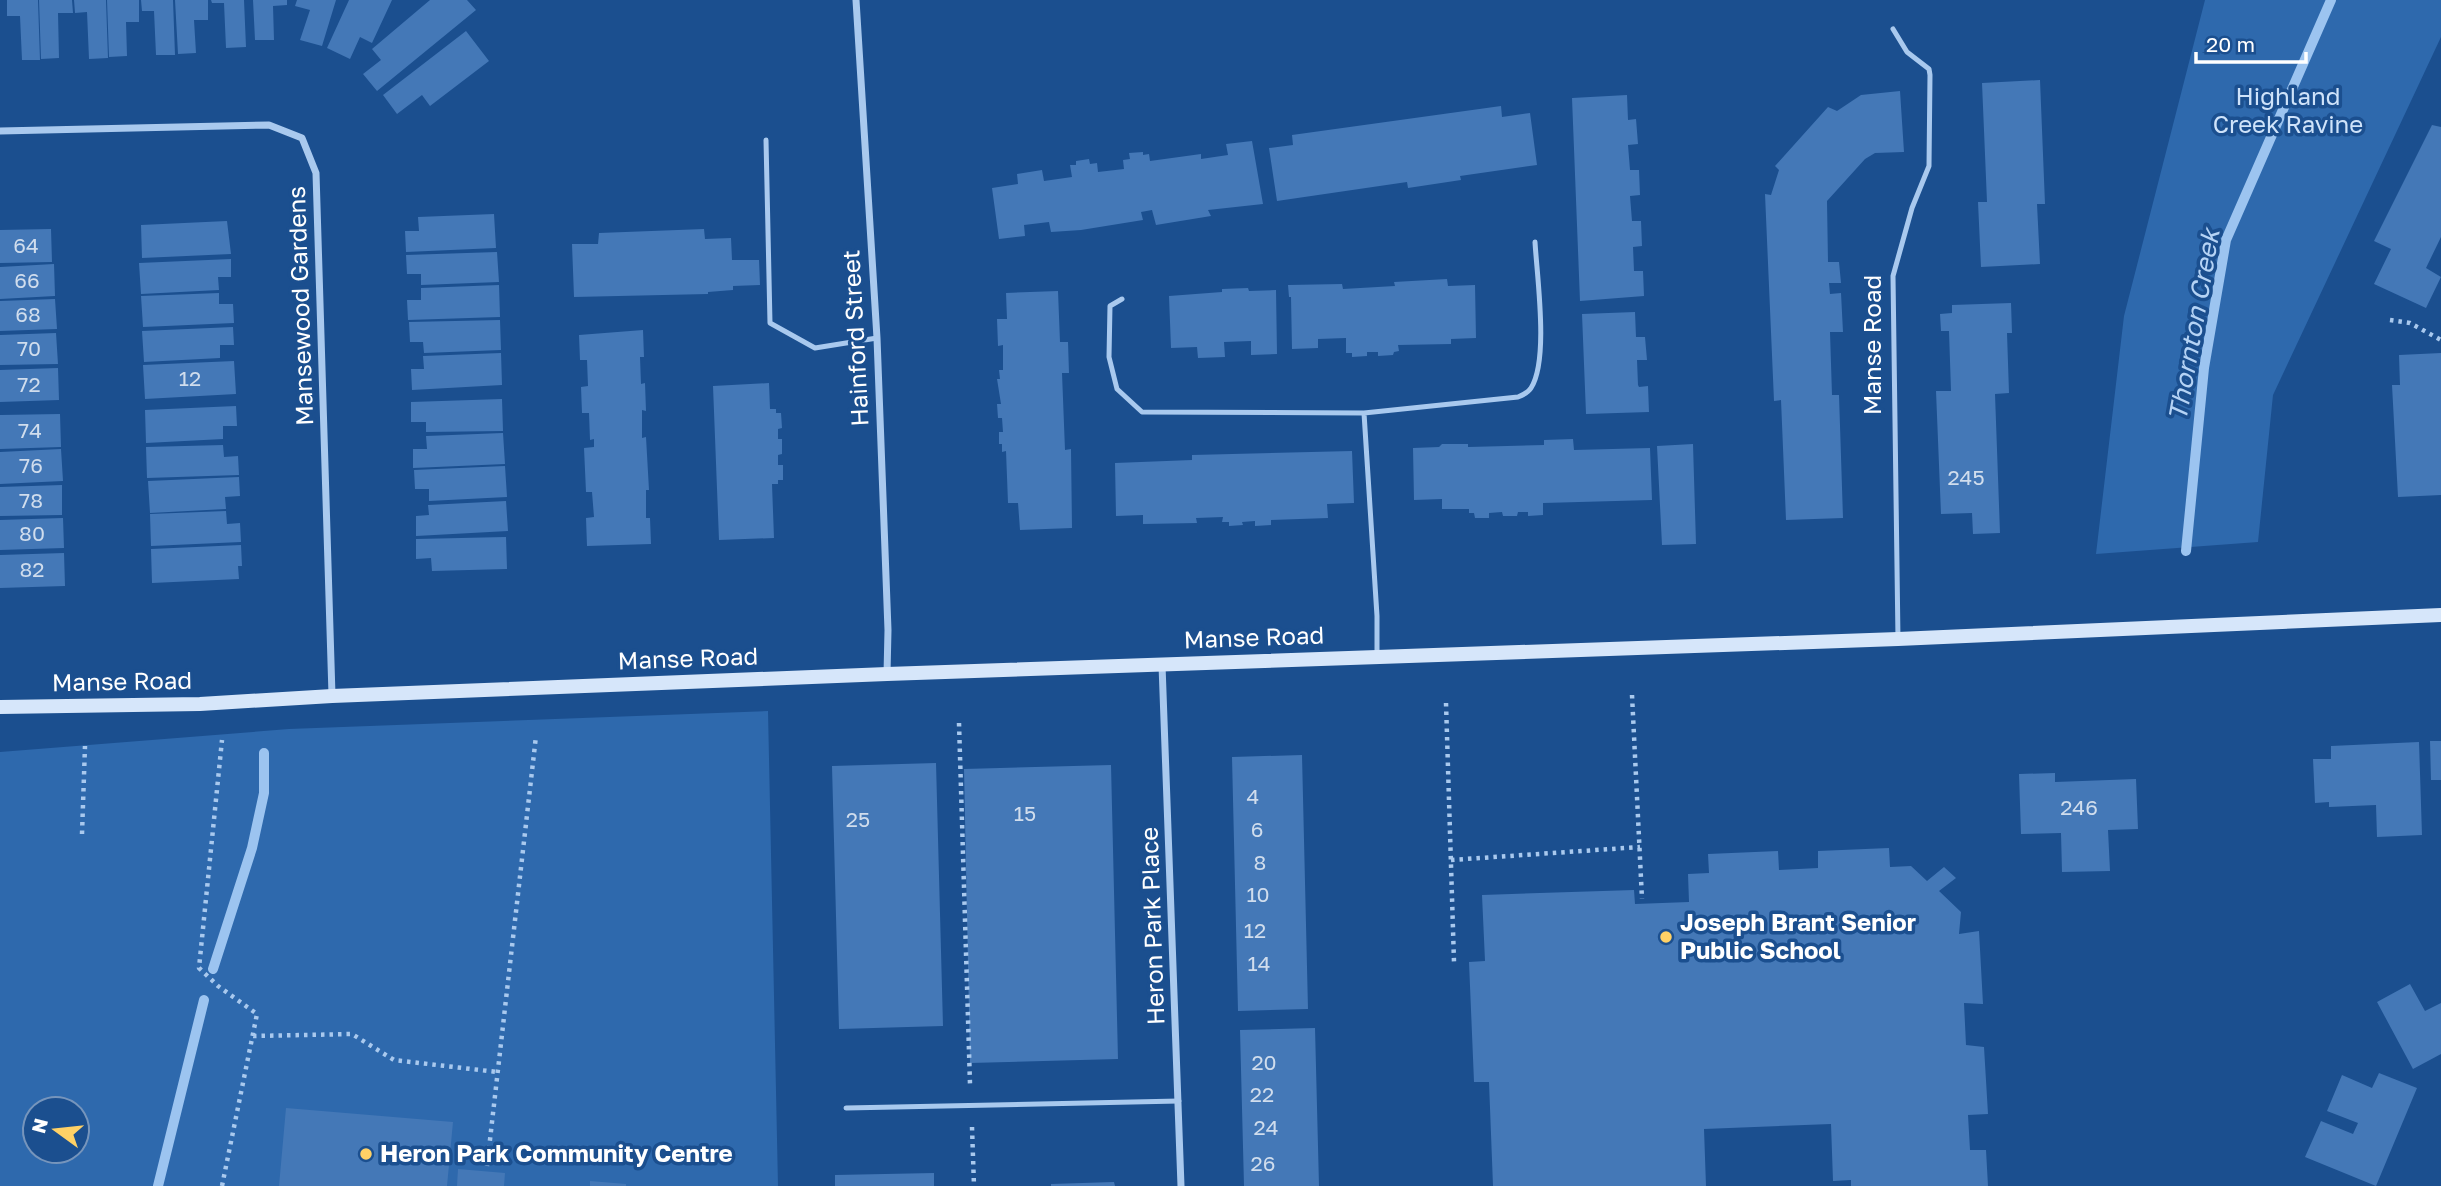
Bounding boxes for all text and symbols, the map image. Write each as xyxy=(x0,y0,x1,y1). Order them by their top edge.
scale bar xyxy=(2196,21,2306,65)
text: 20 m xyxy=(2206,31,2255,57)
park label: Highland Creek Ravine xyxy=(2213,81,2363,138)
street label: Mansewood Gardens xyxy=(281,186,318,426)
water label: Thornton Creek xyxy=(2161,224,2226,423)
house number: 64 xyxy=(13,232,39,258)
street label: Hainford Street xyxy=(835,249,874,427)
house number: 66 xyxy=(14,267,40,293)
street label: Manse Road xyxy=(1857,275,1886,415)
house number: 68 xyxy=(15,301,41,327)
house number: 70 xyxy=(17,335,41,361)
house number: 12 xyxy=(179,365,201,391)
house number: 72 xyxy=(17,371,41,397)
house number: 74 xyxy=(18,417,42,443)
house number: 76 xyxy=(19,452,43,478)
house number: 245 xyxy=(1947,464,1985,490)
house number: 78 xyxy=(19,487,43,513)
house number: 80 xyxy=(19,520,45,546)
house number: 82 xyxy=(20,556,45,582)
street label: Manse Road xyxy=(1183,620,1325,653)
street label: Manse Road xyxy=(617,641,759,674)
street label: Manse Road xyxy=(52,665,192,696)
house number: 4 xyxy=(1247,783,1259,809)
house number: 246 xyxy=(2060,794,2098,820)
house number: 15 xyxy=(1014,800,1036,826)
house number: 25 xyxy=(846,806,870,832)
house number: 6 xyxy=(1251,816,1263,842)
street label: Heron Park Place xyxy=(1134,826,1169,1026)
house number: 8 xyxy=(1254,849,1266,875)
house number: 10 xyxy=(1246,881,1270,907)
place label: Joseph Brant Senior Public School xyxy=(1680,907,1916,964)
house number: 12 xyxy=(1244,917,1266,943)
marker: Joseph Brant Senior Public School xyxy=(1658,929,1674,945)
house number: 14 xyxy=(1248,950,1271,976)
house number: 20 xyxy=(1251,1049,1277,1075)
house number: 22 xyxy=(1250,1081,1274,1107)
north arrow xyxy=(21,1095,91,1165)
house number: 24 xyxy=(1254,1114,1279,1140)
text: N xyxy=(26,1116,52,1135)
place label: Heron Park Community Centre xyxy=(380,1138,733,1167)
marker: Heron Park Community Centre xyxy=(358,1146,374,1162)
house number: 26 xyxy=(1251,1150,1275,1176)

